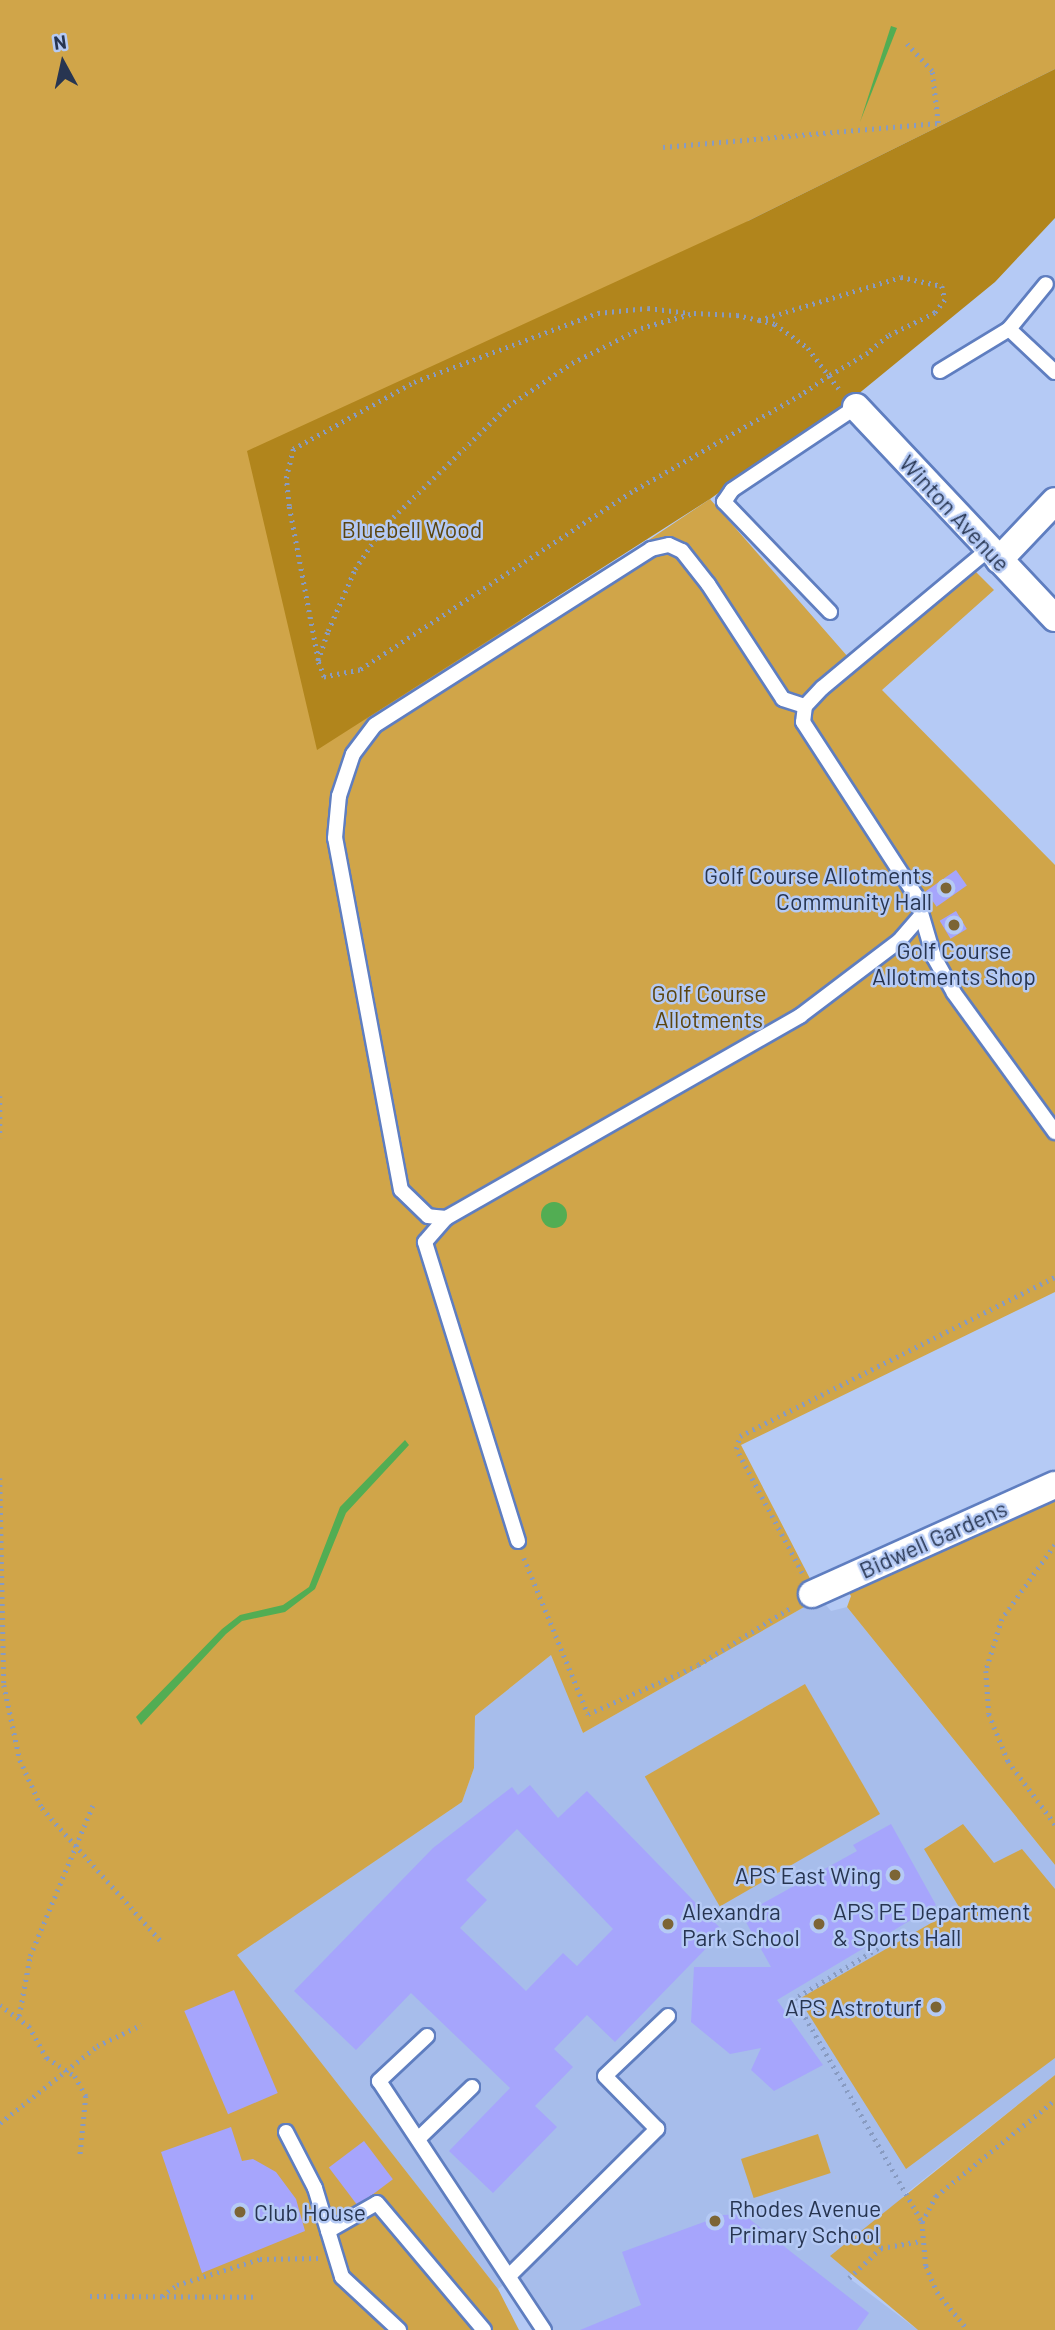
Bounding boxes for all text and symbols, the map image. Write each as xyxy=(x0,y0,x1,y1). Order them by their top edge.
north arrow xyxy=(28,28,98,98)
text: N xyxy=(52,29,68,54)
street label: Winton Avenue xyxy=(894,449,1016,577)
park label: Bluebell Wood xyxy=(342,515,482,543)
place label: Golf Course Allotments Community Hall xyxy=(704,861,932,915)
marker: Golf Course Allotments Community Hall xyxy=(938,880,954,896)
marker: Golf Course Allotments Shop xyxy=(946,917,962,933)
place label: Golf Course Allotments Shop xyxy=(872,936,1036,990)
park label: Golf Course Allotments xyxy=(651,979,767,1033)
street label: Bidwell Gardens xyxy=(855,1494,1011,1584)
place label: APS East Wing xyxy=(735,1861,881,1889)
marker: APS East Wing xyxy=(887,1867,903,1883)
place label: Alexandra Park School xyxy=(682,1897,800,1951)
place label: APS PE Department & Sports Hall xyxy=(833,1897,1031,1951)
marker: Alexandra Park School xyxy=(660,1916,676,1932)
marker: APS PE Department & Sports Hall xyxy=(811,1916,827,1932)
place label: APS Astroturf xyxy=(785,1993,922,2021)
marker: APS Astroturf xyxy=(928,1999,944,2015)
place label: Rhodes Avenue Primary School xyxy=(729,2194,881,2248)
place label: Club House xyxy=(254,2198,366,2226)
marker: Club House xyxy=(232,2204,248,2220)
marker: Rhodes Avenue Primary School xyxy=(707,2213,723,2229)

